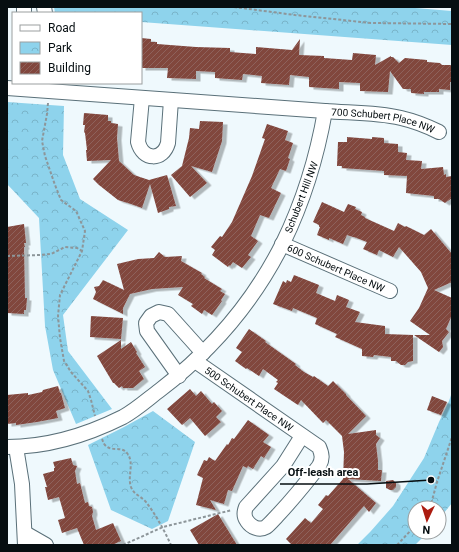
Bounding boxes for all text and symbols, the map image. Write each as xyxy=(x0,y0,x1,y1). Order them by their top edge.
legend xyxy=(12,12,142,84)
text: Road xyxy=(48,21,76,35)
text: Park xyxy=(48,41,73,55)
text: Building xyxy=(48,61,91,75)
street label: 700 Schubert Place NW xyxy=(331,106,436,135)
street label: Schubert Hill NW xyxy=(283,160,320,234)
street label: 600 Schubert Place NW xyxy=(285,242,386,294)
street label: 500 Schubert Place NW xyxy=(203,365,295,434)
callout: Off-leash area xyxy=(280,461,367,484)
text: Off-leash area xyxy=(288,466,358,479)
north arrow xyxy=(407,500,447,540)
text: N xyxy=(422,523,431,536)

